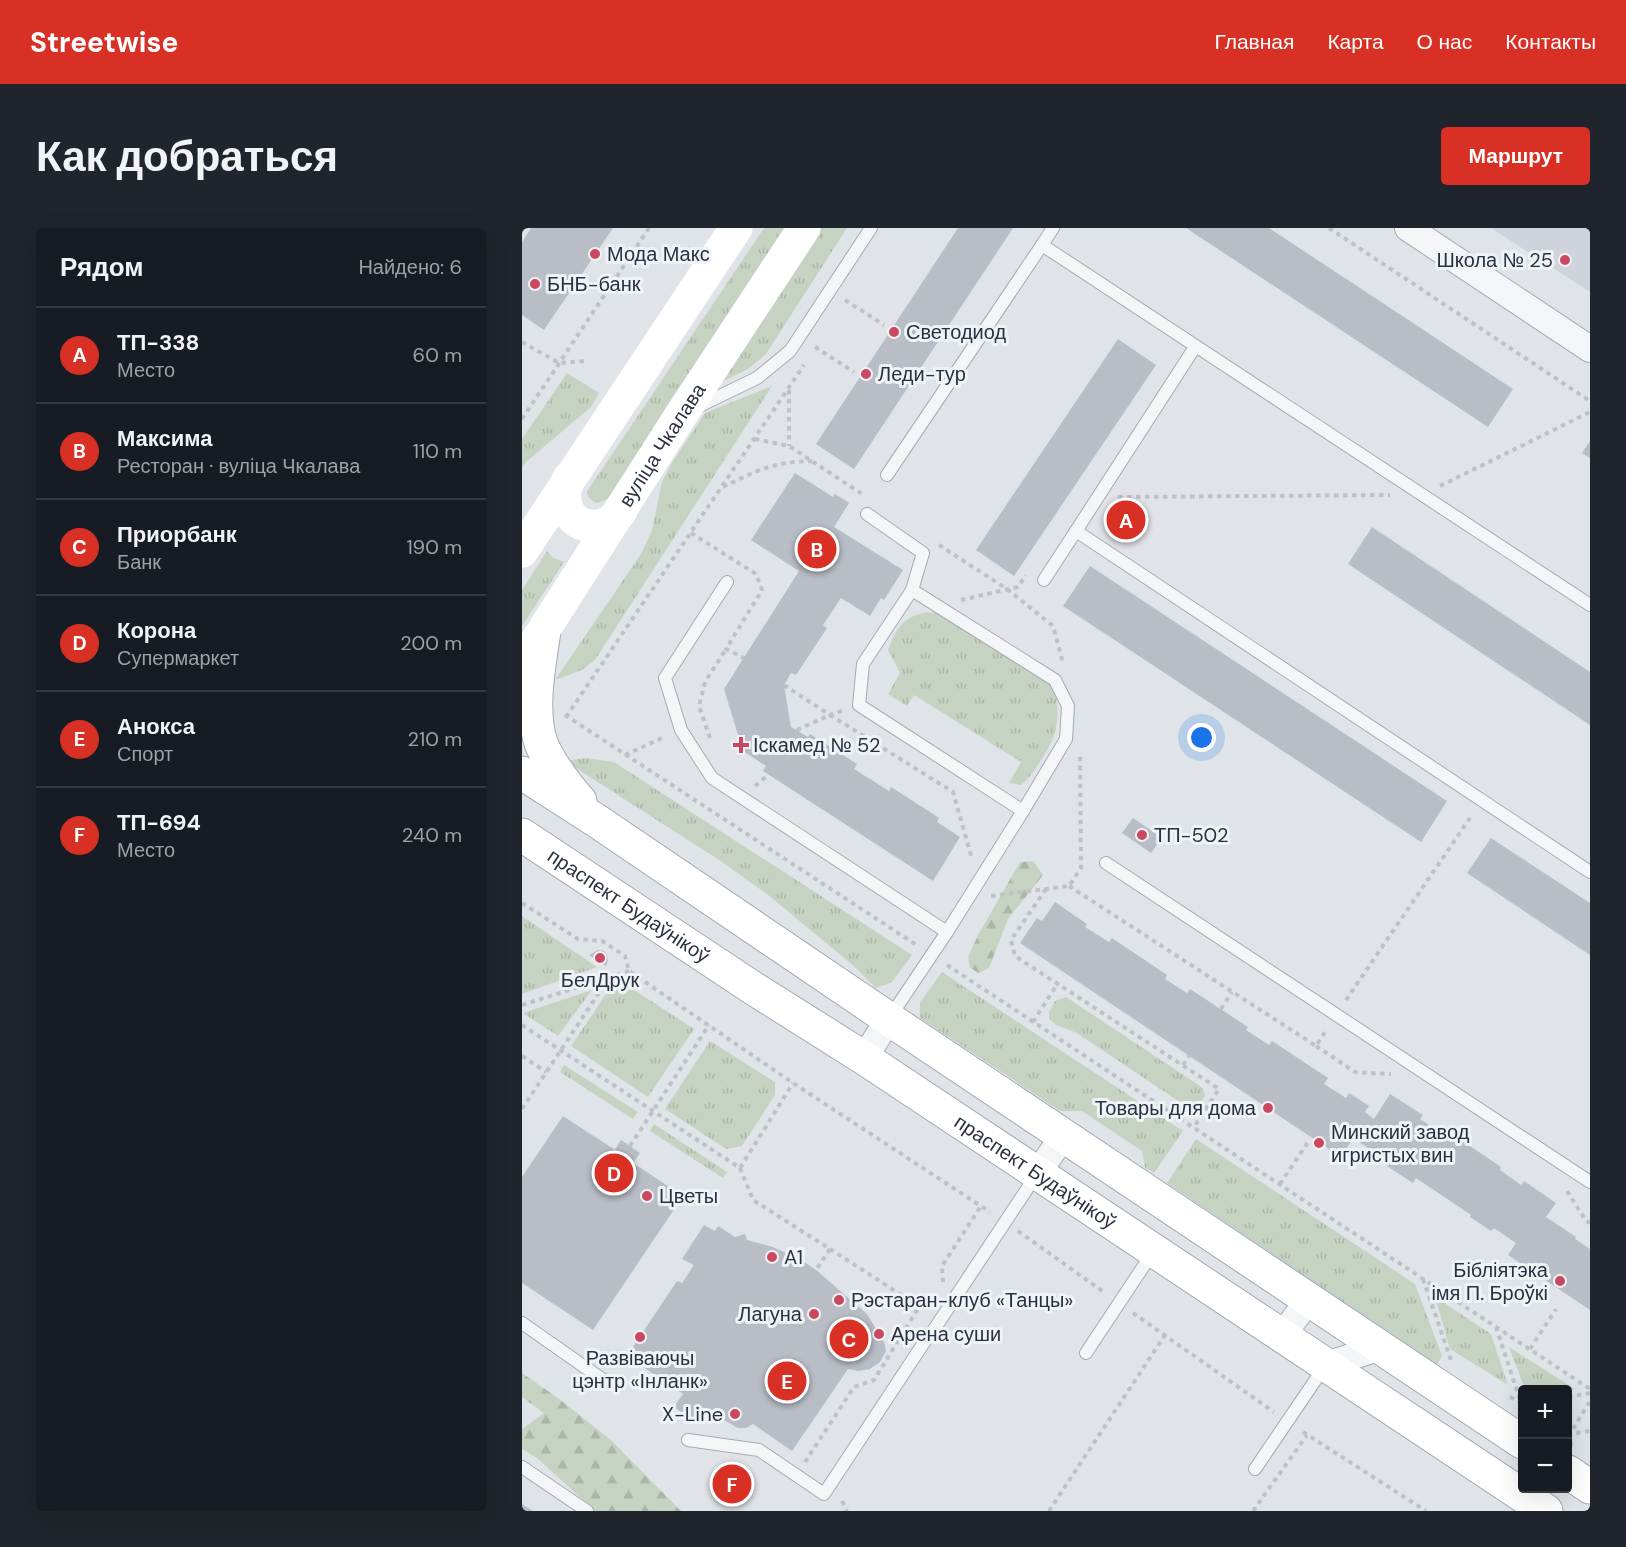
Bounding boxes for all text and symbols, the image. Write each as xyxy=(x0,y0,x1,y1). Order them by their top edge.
text: Streetwise xyxy=(30,24,178,61)
text: Главная xyxy=(1214,28,1294,56)
text: Карта xyxy=(1327,28,1384,56)
text: О нас xyxy=(1417,28,1472,56)
text: Контакты xyxy=(1505,28,1596,56)
button: Маршрут xyxy=(1441,127,1590,185)
text: Как добраться xyxy=(36,129,338,184)
place label: Мода Макс xyxy=(607,241,710,267)
marker: Мода Макс xyxy=(588,247,602,261)
place label: Школа № 25 xyxy=(1436,247,1553,273)
text: Рядом xyxy=(60,250,143,284)
marker: Школа № 25 xyxy=(1558,253,1572,267)
text: Найдено: 6 xyxy=(358,254,462,280)
place label: БНБ-банк xyxy=(547,271,641,297)
marker: БНБ-банк xyxy=(528,277,542,291)
place label: Светодиод xyxy=(906,319,1006,345)
marker: Светодиод xyxy=(887,325,901,339)
text: ТП-338 xyxy=(117,328,199,357)
text: A xyxy=(72,342,87,368)
text: 60 m xyxy=(413,342,462,368)
text: Место xyxy=(117,357,175,383)
place label: Леди-тур xyxy=(878,361,966,387)
marker: Леди-тур xyxy=(859,367,873,381)
street label: вуліца Чкалава xyxy=(613,377,712,512)
text: Максима xyxy=(117,424,213,453)
text: B xyxy=(73,438,86,464)
text: 110 m xyxy=(413,438,462,464)
text: Ресторан · вуліца Чкалава xyxy=(117,453,360,479)
pin: A xyxy=(1106,498,1146,542)
text: Приорбанк xyxy=(117,520,237,549)
pin: B xyxy=(798,526,836,572)
text: C xyxy=(72,534,87,560)
text: 190 m xyxy=(406,534,462,560)
text: Банк xyxy=(117,549,161,575)
text: Корона xyxy=(117,616,196,645)
text: D xyxy=(72,630,87,656)
text: 200 m xyxy=(400,630,462,656)
text: Супермаркет xyxy=(117,645,239,671)
text: Анокса xyxy=(117,712,195,741)
your location xyxy=(1187,723,1216,752)
text: E xyxy=(74,726,85,752)
text: 210 m xyxy=(407,726,462,752)
place label: Іскамед № 52 xyxy=(753,732,880,758)
marker: Іскамед № 52 xyxy=(734,738,748,752)
text: Спорт xyxy=(117,741,173,767)
text: ТП-694 xyxy=(117,808,201,837)
text: F xyxy=(74,822,85,848)
text: 240 m xyxy=(402,822,462,848)
place label: ТП-502 xyxy=(1154,822,1229,848)
marker: ТП-502 xyxy=(1135,828,1149,842)
text: Место xyxy=(117,837,175,863)
street label: праспект Будаўнікоў xyxy=(543,843,715,969)
marker: БелДрук xyxy=(593,951,607,965)
place label: БелДрук xyxy=(561,967,639,993)
place label: Товары для дома xyxy=(1095,1095,1257,1121)
marker: Товары для дома xyxy=(1261,1101,1275,1115)
street label: праспект Будаўнікоў xyxy=(949,1109,1121,1235)
place label: Минский завод игристых вин xyxy=(1331,1119,1470,1168)
marker: Минский завод игристых вин xyxy=(1312,1136,1326,1150)
pin: D xyxy=(594,1150,634,1196)
place label: Цветы xyxy=(659,1183,718,1209)
marker: Цветы xyxy=(640,1189,654,1203)
place label: A1 xyxy=(784,1244,803,1270)
marker: A1 xyxy=(765,1250,779,1264)
place label: Бібліятэка імя П. Броўкі xyxy=(1431,1257,1549,1306)
marker: Бібліятэка імя П. Броўкі xyxy=(1553,1274,1567,1288)
place label: Рэстаран-клуб «Танцы» xyxy=(851,1287,1073,1313)
marker: Рэстаран-клуб «Танцы» xyxy=(832,1293,846,1307)
place label: Лагуна xyxy=(738,1301,803,1327)
marker: Лагуна xyxy=(807,1307,821,1321)
pin: C xyxy=(830,1316,868,1362)
place label: Арена суши xyxy=(891,1321,1001,1347)
marker: Арена суши xyxy=(872,1327,886,1341)
marker: Развіваючы цэнтр «Інланк» xyxy=(633,1330,647,1344)
place label: Развіваючы цэнтр «Інланк» xyxy=(572,1345,708,1394)
pin: E xyxy=(768,1358,806,1404)
map controls xyxy=(1518,1385,1572,1493)
button: + xyxy=(1518,1385,1572,1439)
place label: X-Line xyxy=(662,1401,723,1427)
marker: X-Line xyxy=(728,1407,742,1421)
button: − xyxy=(1518,1439,1572,1493)
pin: F xyxy=(712,1462,752,1506)

